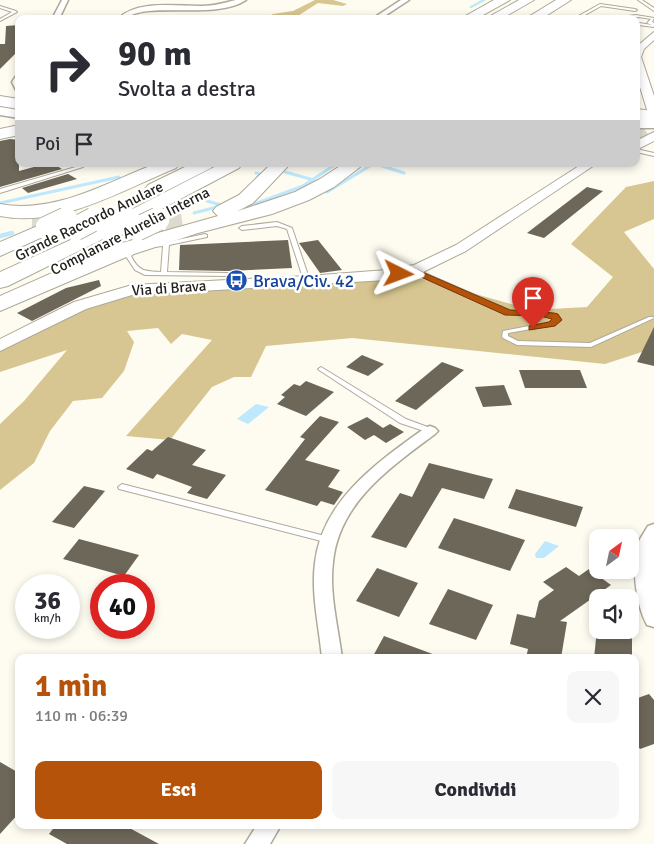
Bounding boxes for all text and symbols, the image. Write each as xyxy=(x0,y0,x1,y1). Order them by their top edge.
text: 90 m xyxy=(118,32,192,75)
icon: right xyxy=(35,35,100,100)
text: Svolta a destra xyxy=(118,75,256,102)
icon: arrive xyxy=(70,130,98,158)
text: Poi xyxy=(35,132,60,156)
street label: Grande Raccordo Anulare xyxy=(12,177,166,265)
street label: Complanare Aurelia Interna xyxy=(47,183,213,279)
position arrow xyxy=(372,247,424,299)
bus stop icon: Brava/Civ. 42 xyxy=(225,269,249,293)
place label: Brava/Civ. 42 xyxy=(253,270,354,292)
street label: Via di Brava xyxy=(131,276,207,300)
pin xyxy=(512,277,554,328)
icon: arrive xyxy=(519,284,547,312)
north arrow xyxy=(589,529,639,579)
map controls xyxy=(589,529,639,639)
speed limit sign: 40 xyxy=(90,574,155,639)
text: 36 xyxy=(34,585,61,616)
button: sound xyxy=(589,589,639,639)
text: km/h xyxy=(34,611,61,626)
text: 1 min xyxy=(35,668,107,705)
button: close xyxy=(567,671,619,723)
text: 110 m · 06:39 xyxy=(35,706,128,726)
button: Esci xyxy=(35,761,322,819)
button: Condividi xyxy=(332,761,619,819)

